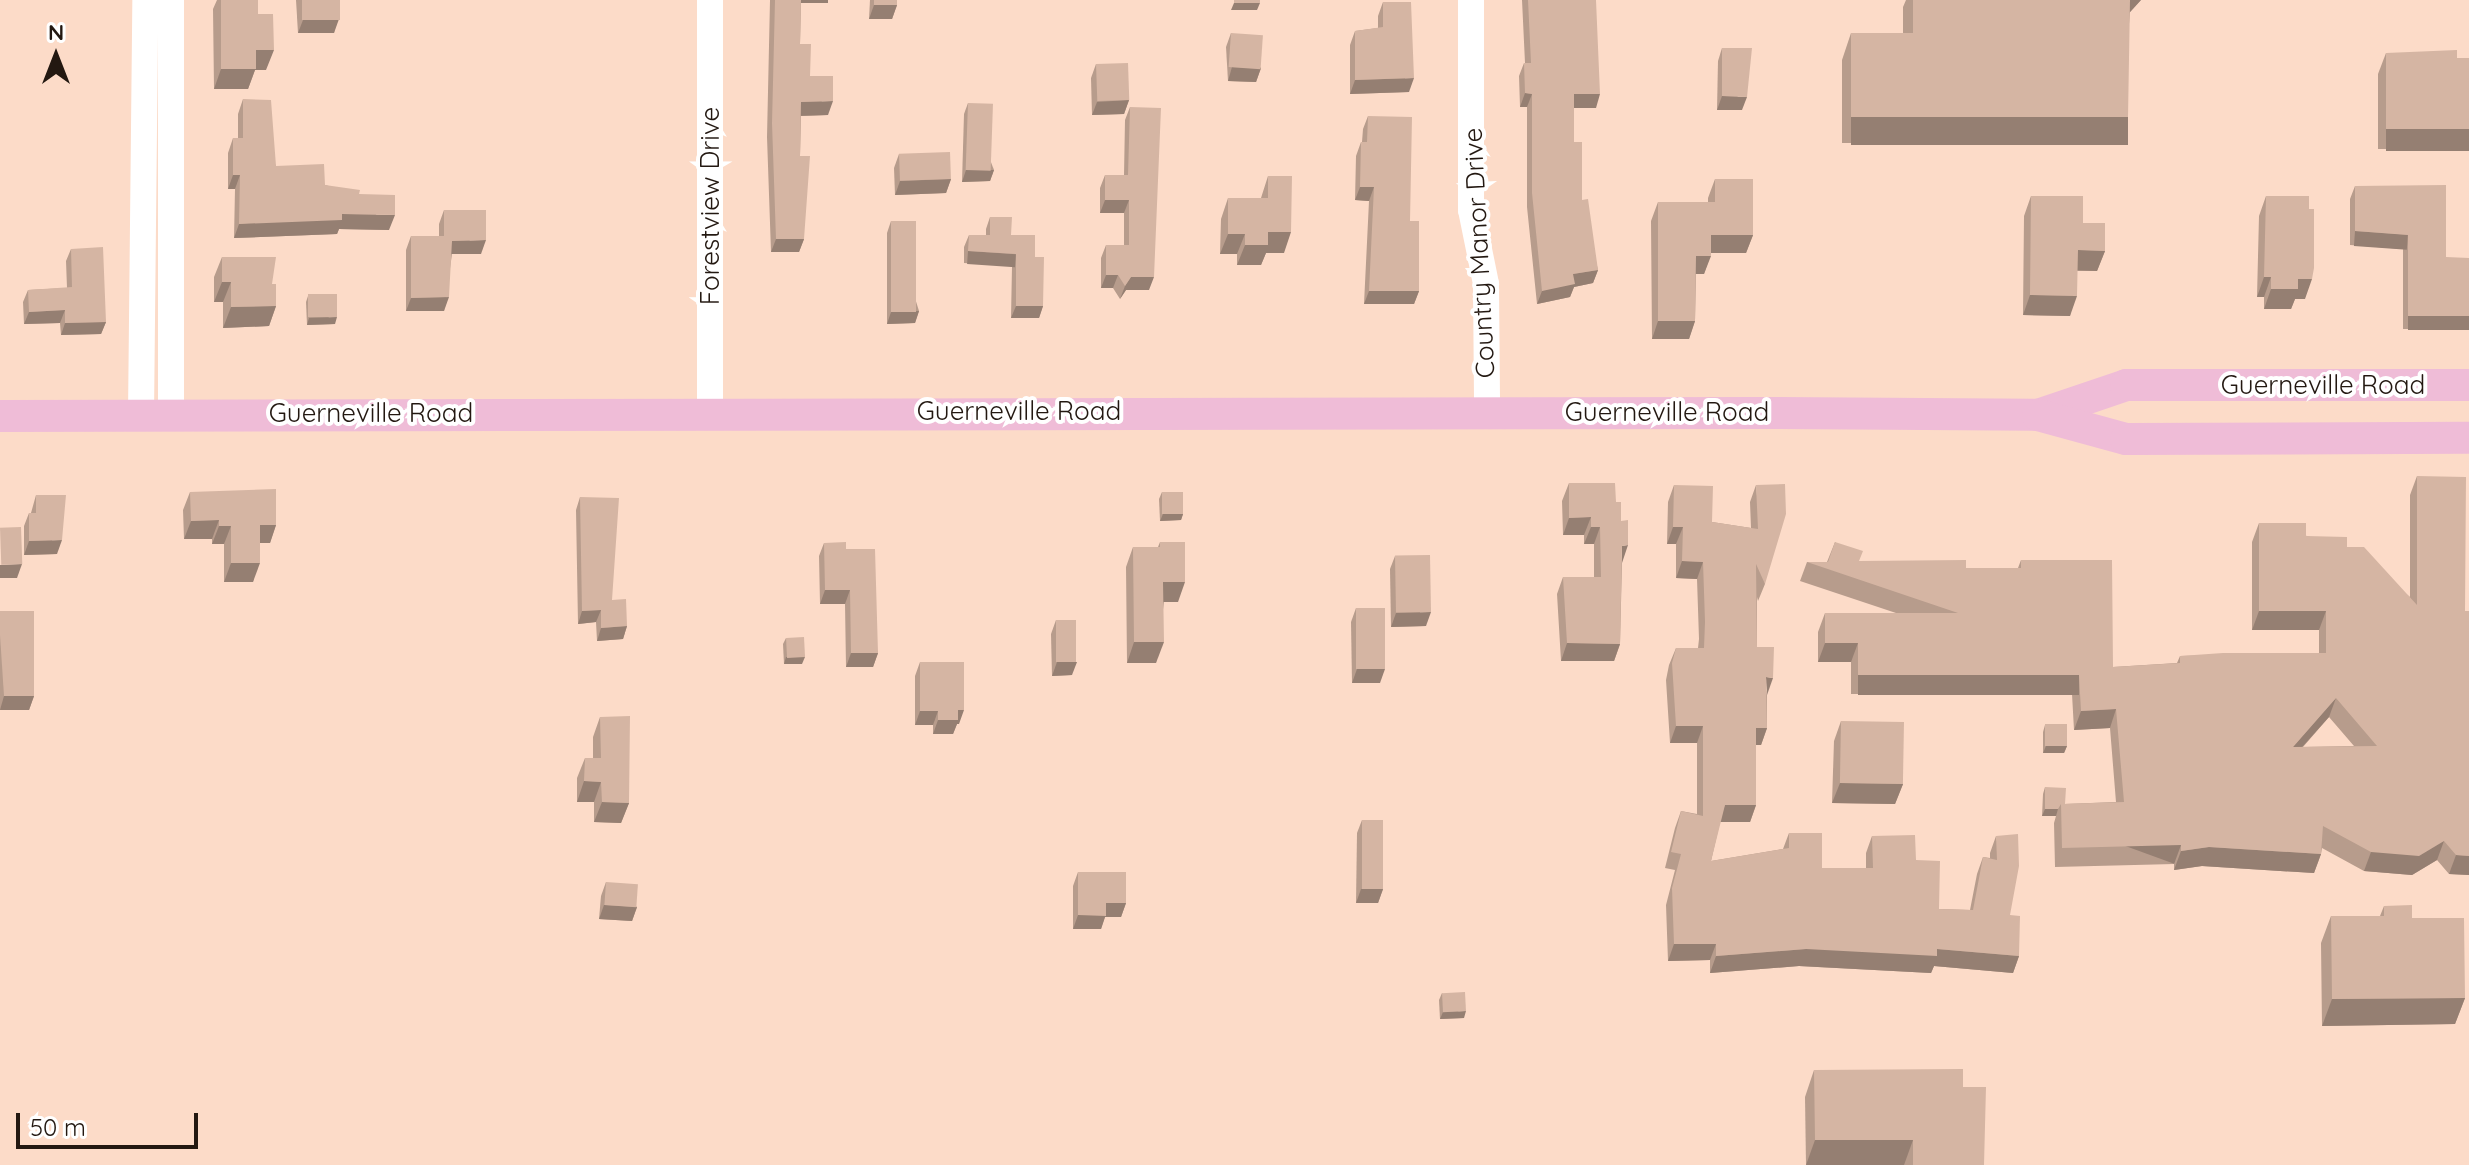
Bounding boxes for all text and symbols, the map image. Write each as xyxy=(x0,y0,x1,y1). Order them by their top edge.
north arrow xyxy=(16,16,96,96)
text: N xyxy=(48,18,64,46)
street label: Forestview Drive xyxy=(694,107,726,305)
street label: Country Manor Drive xyxy=(1457,127,1501,379)
street label: Guerneville Road xyxy=(2221,369,2425,401)
street label: Guerneville Road xyxy=(917,395,1121,427)
street label: Guerneville Road xyxy=(1565,396,1769,428)
street label: Guerneville Road xyxy=(269,397,473,429)
scale bar xyxy=(20,1097,202,1147)
text: 50 m xyxy=(30,1112,86,1142)

